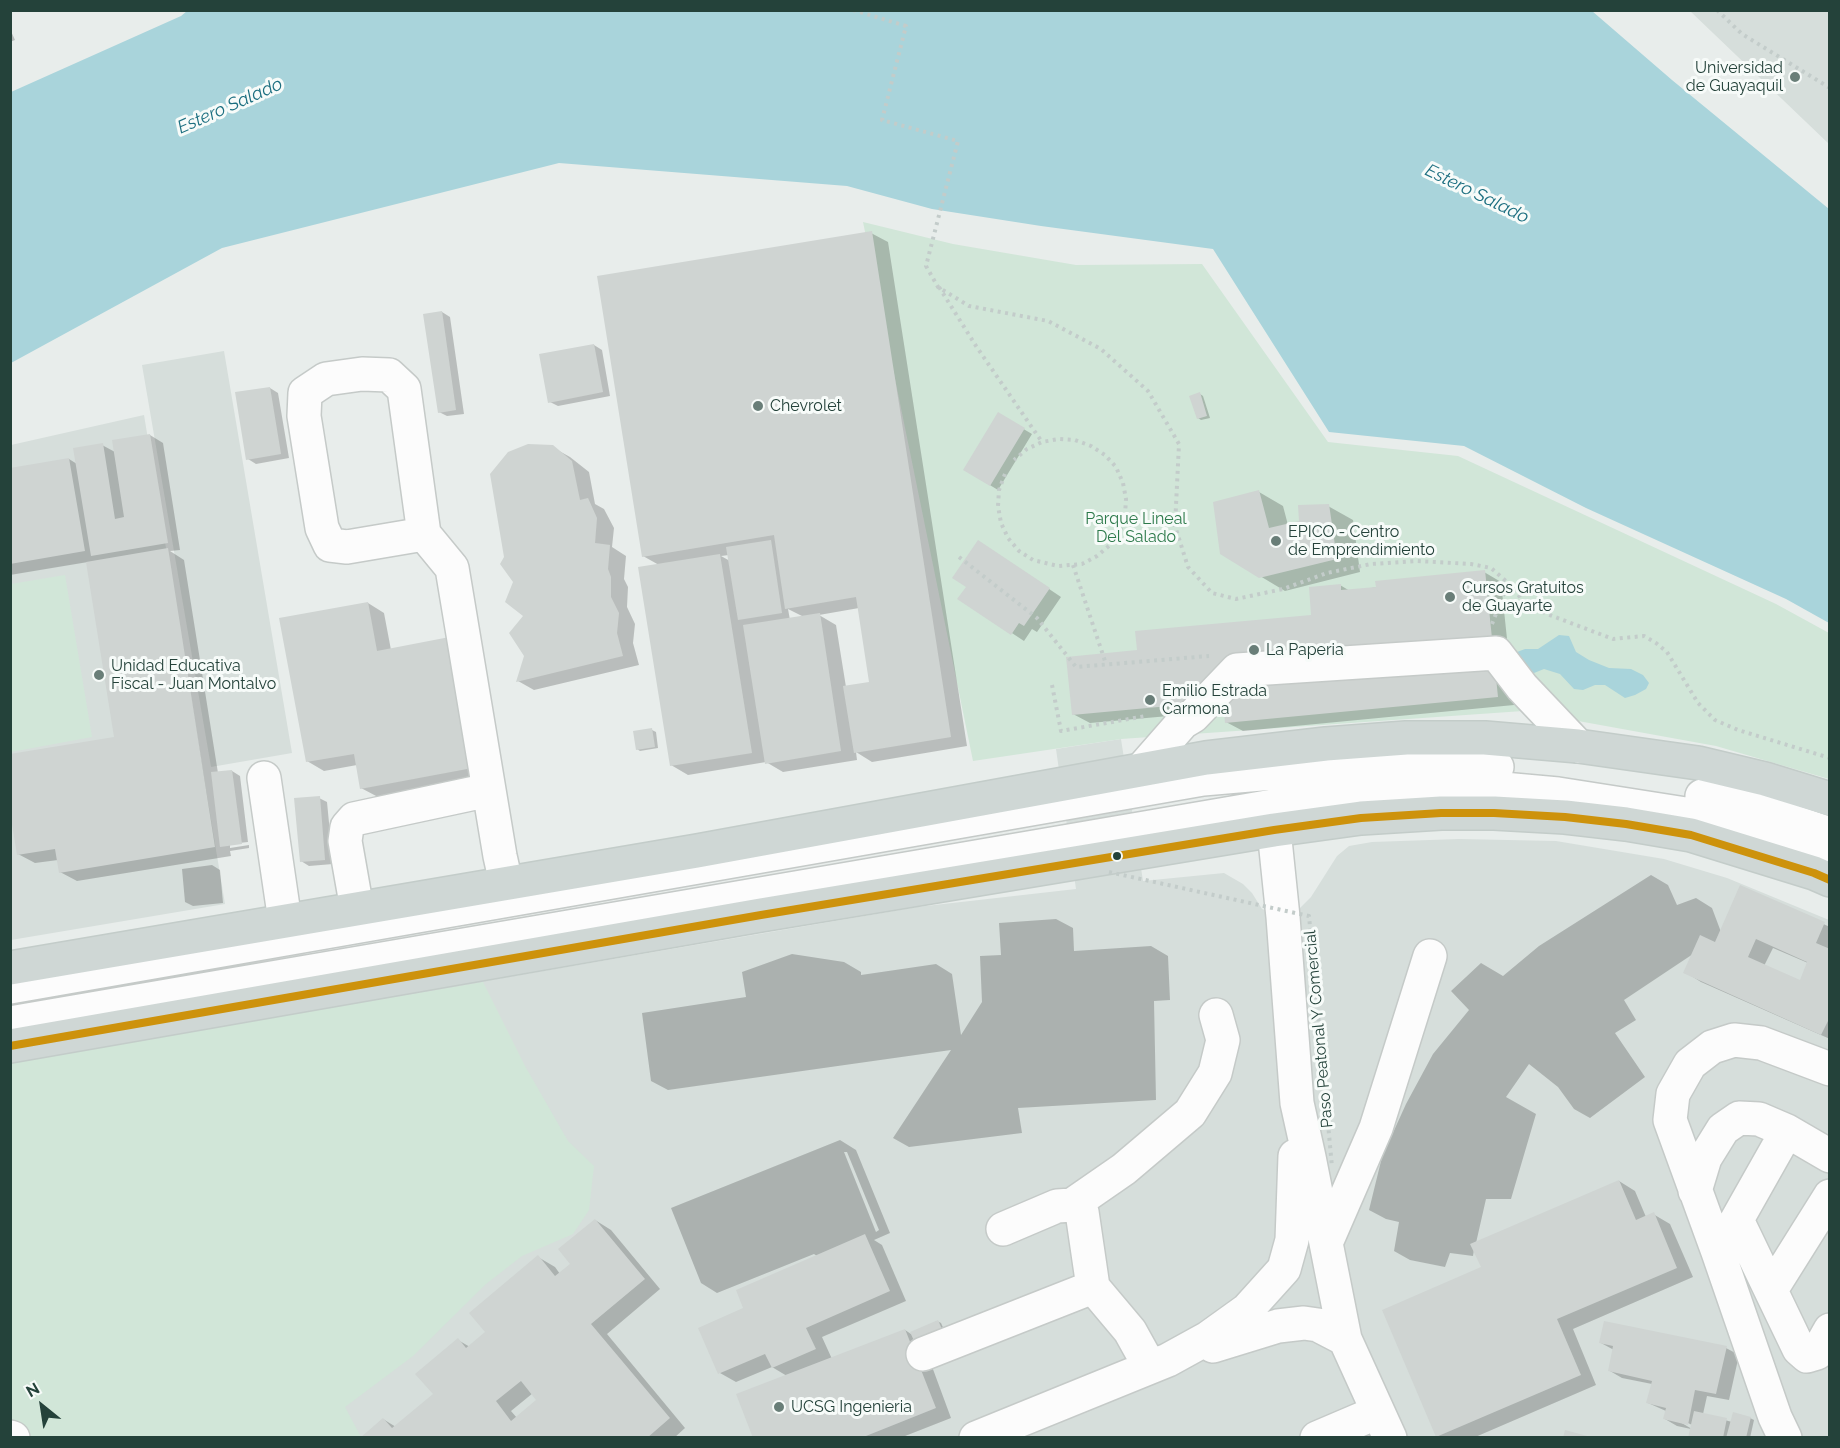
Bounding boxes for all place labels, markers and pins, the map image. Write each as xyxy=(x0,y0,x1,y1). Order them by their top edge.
place label: Universidad de Guayaquil xyxy=(1686,58,1783,96)
marker: Universidad de Guayaquil xyxy=(1788,70,1802,84)
place label: Chevrolet xyxy=(770,396,842,416)
marker: Chevrolet xyxy=(751,399,765,413)
place label: EPICO - Centro de Emprendimiento xyxy=(1288,522,1435,560)
marker: EPICO - Centro de Emprendimiento xyxy=(1269,534,1283,548)
place label: Cursos Gratuitos de Guayarte xyxy=(1462,578,1584,616)
marker: Cursos Gratuitos de Guayarte xyxy=(1443,590,1457,604)
place label: La Paperia xyxy=(1266,640,1344,660)
marker: La Paperia xyxy=(1247,643,1261,657)
place label: Unidad Educativa Fiscal - Juan Montalvo xyxy=(111,656,276,694)
marker: Unidad Educativa Fiscal - Juan Montalvo xyxy=(92,668,106,682)
place label: Emilio Estrada Carmona xyxy=(1162,681,1267,719)
marker: Emilio Estrada Carmona xyxy=(1143,693,1157,707)
unlabelled marker xyxy=(1111,850,1123,862)
place label: UCSG Ingenieria xyxy=(791,1397,912,1417)
marker: UCSG Ingenieria xyxy=(772,1400,786,1414)

